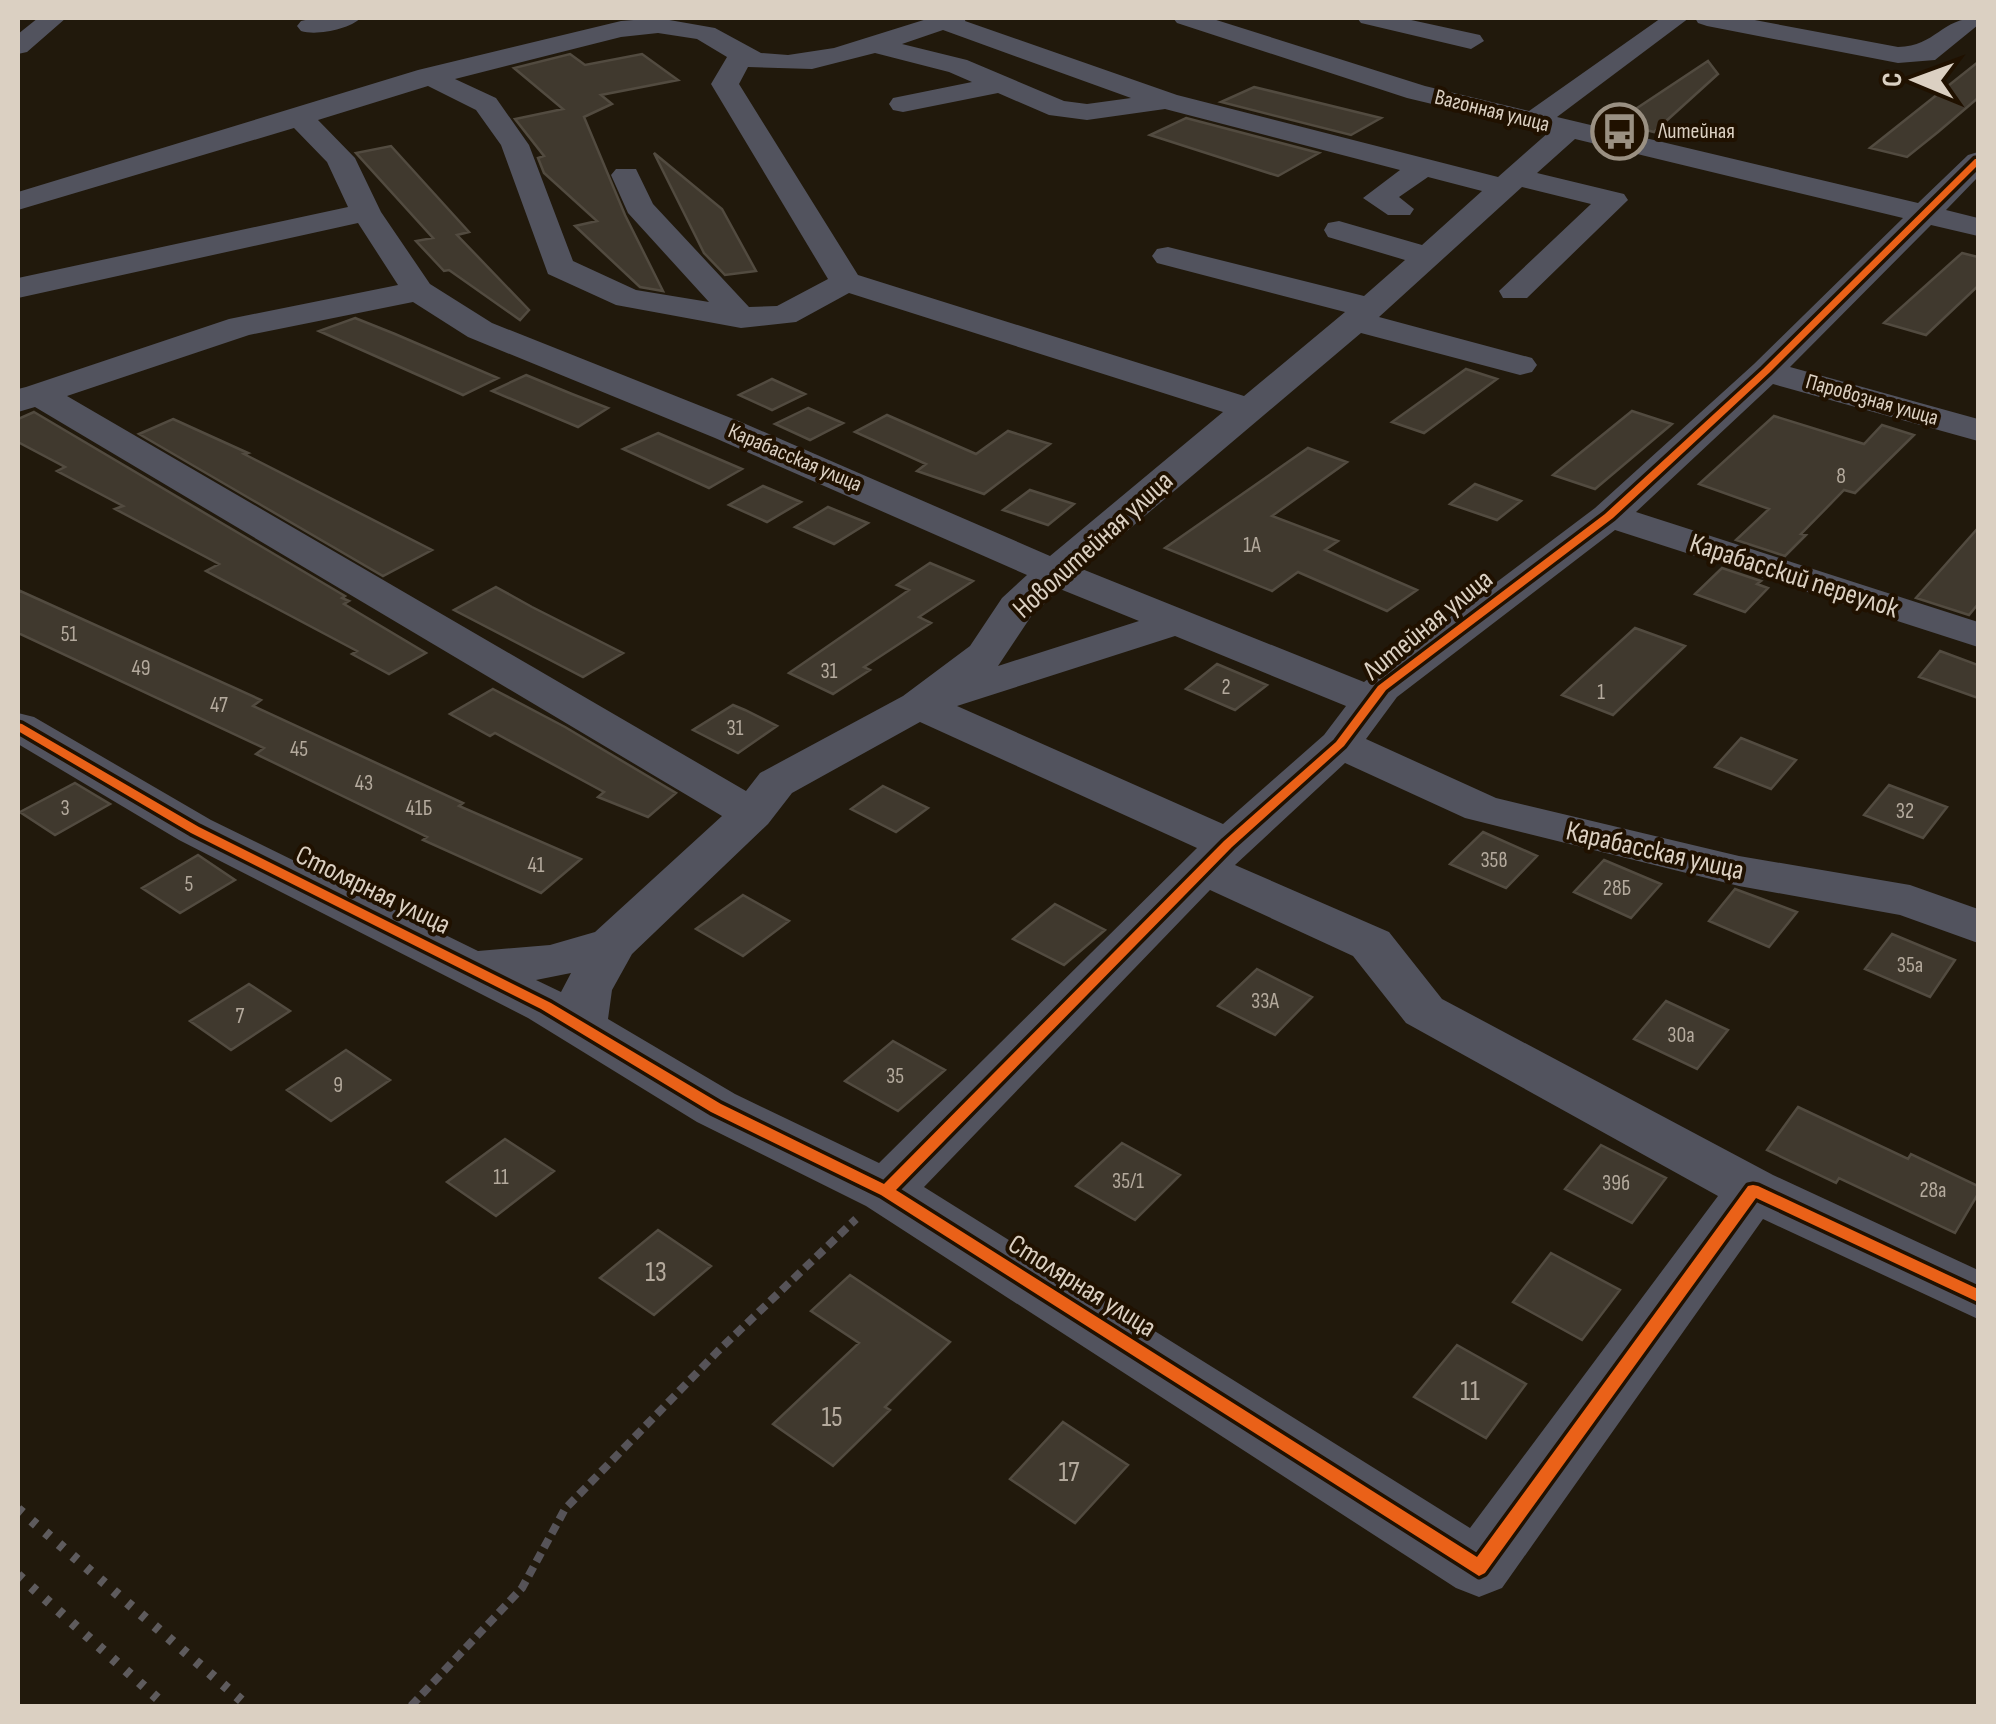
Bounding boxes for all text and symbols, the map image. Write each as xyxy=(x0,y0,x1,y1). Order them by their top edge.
north arrow xyxy=(1866,30,1966,130)
text: С xyxy=(1876,72,1909,87)
street label: Вагонная улица xyxy=(1432,84,1552,138)
bus stop icon: Литейная xyxy=(1589,101,1649,161)
place label: Литейная xyxy=(1657,118,1735,145)
street label: Паровозная улица xyxy=(1803,368,1941,432)
street label: Карабасская улица xyxy=(724,418,866,498)
house number: 8 xyxy=(1836,463,1846,490)
street label: Новолитейная улица xyxy=(1006,464,1180,626)
street label: Карабасский переулок xyxy=(1685,527,1903,625)
house number: 1А xyxy=(1243,532,1261,559)
street label: Литейная улица xyxy=(1356,563,1499,688)
house number: 51 xyxy=(61,621,78,648)
house number: 49 xyxy=(132,655,151,682)
house number: 31 xyxy=(821,658,838,685)
house number: 2 xyxy=(1221,674,1231,701)
house number: 1 xyxy=(1597,679,1605,706)
house number: 47 xyxy=(210,692,228,719)
house number: 31 xyxy=(727,715,744,742)
house number: 45 xyxy=(290,736,308,763)
house number: 43 xyxy=(355,770,373,797)
house number: 3 xyxy=(60,795,70,822)
house number: 41Б xyxy=(406,795,432,822)
house number: 32 xyxy=(1896,798,1914,825)
street label: Карабасская улица xyxy=(1563,815,1747,887)
street label: Столярная улица xyxy=(290,838,456,942)
house number: 35в xyxy=(1480,847,1508,874)
house number: 41 xyxy=(528,852,545,879)
house number: 5 xyxy=(185,871,194,898)
house number: 28Б xyxy=(1603,875,1631,902)
house number: 35а xyxy=(1897,952,1923,979)
house number: 33А xyxy=(1251,988,1280,1015)
house number: 7 xyxy=(236,1003,245,1030)
house number: 30а xyxy=(1667,1022,1695,1049)
house number: 35 xyxy=(886,1063,904,1090)
house number: 9 xyxy=(333,1072,343,1099)
house number: 11 xyxy=(493,1164,509,1191)
house number: 35/1 xyxy=(1112,1168,1144,1195)
house number: 39б xyxy=(1602,1170,1630,1197)
house number: 28а xyxy=(1919,1177,1947,1204)
street label: Столярная улица xyxy=(1002,1227,1162,1345)
house number: 13 xyxy=(645,1256,667,1289)
house number: 11 xyxy=(1460,1375,1480,1408)
house number: 15 xyxy=(821,1401,843,1434)
house number: 17 xyxy=(1059,1456,1079,1489)

